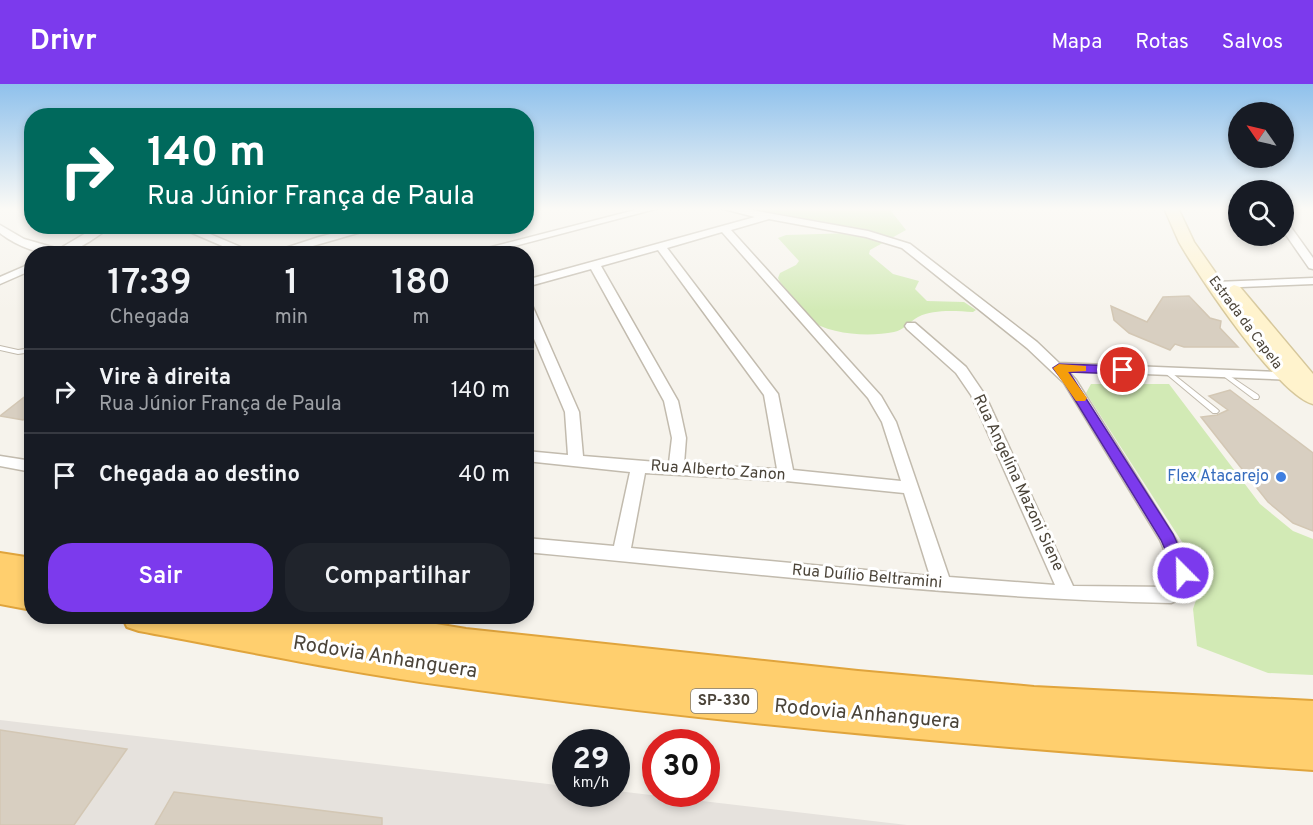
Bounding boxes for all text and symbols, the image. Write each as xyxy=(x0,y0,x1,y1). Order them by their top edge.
text: Drivr xyxy=(30,24,97,60)
text: Mapa xyxy=(1052,29,1102,56)
text: Rotas xyxy=(1135,29,1189,56)
text: Salvos xyxy=(1222,29,1283,56)
north arrow xyxy=(1228,102,1294,168)
map controls xyxy=(1228,102,1294,246)
text: 140 m xyxy=(147,128,266,181)
icon: right xyxy=(48,132,126,210)
text: Rua Júnior França de Paula xyxy=(147,180,475,214)
button: search xyxy=(1228,180,1294,246)
text: 17:39 xyxy=(107,261,192,307)
text: 1 xyxy=(284,261,298,307)
text: 180 xyxy=(391,261,451,307)
street label: Estrada da Capela xyxy=(1204,273,1286,373)
text: Chegada xyxy=(110,305,189,331)
text: min xyxy=(275,305,308,331)
text: m xyxy=(413,305,430,331)
pin xyxy=(1097,344,1148,395)
icon: arrive xyxy=(1106,353,1139,386)
text: Vire à direita xyxy=(99,365,231,392)
icon: right xyxy=(48,375,81,408)
text: 140 m xyxy=(451,378,510,405)
street label: Rua Angelina Mazoni Siene xyxy=(968,391,1068,575)
text: Rua Júnior França de Paula xyxy=(99,392,342,418)
street label: Rua Alberto Zanon xyxy=(650,456,786,486)
icon: arrive xyxy=(48,459,81,492)
text: Chegada ao destino xyxy=(99,462,300,489)
text: 40 m xyxy=(458,462,510,489)
place label: Flex Atacarejo xyxy=(1167,467,1269,487)
marker: Flex Atacarejo xyxy=(1274,470,1288,484)
position arrow xyxy=(1151,541,1215,605)
button: Sair xyxy=(48,543,273,612)
button: Compartilhar xyxy=(285,543,510,612)
street label: Rua Duílio Beltramini xyxy=(791,560,943,594)
street label: Rodovia Anhanguera xyxy=(291,631,479,685)
road number: SP-330 xyxy=(691,689,757,713)
street label: Rodovia Anhanguera xyxy=(773,694,961,736)
speed limit sign: 30 xyxy=(642,729,720,807)
text: 29 xyxy=(573,742,609,779)
text: km/h xyxy=(573,774,609,793)

